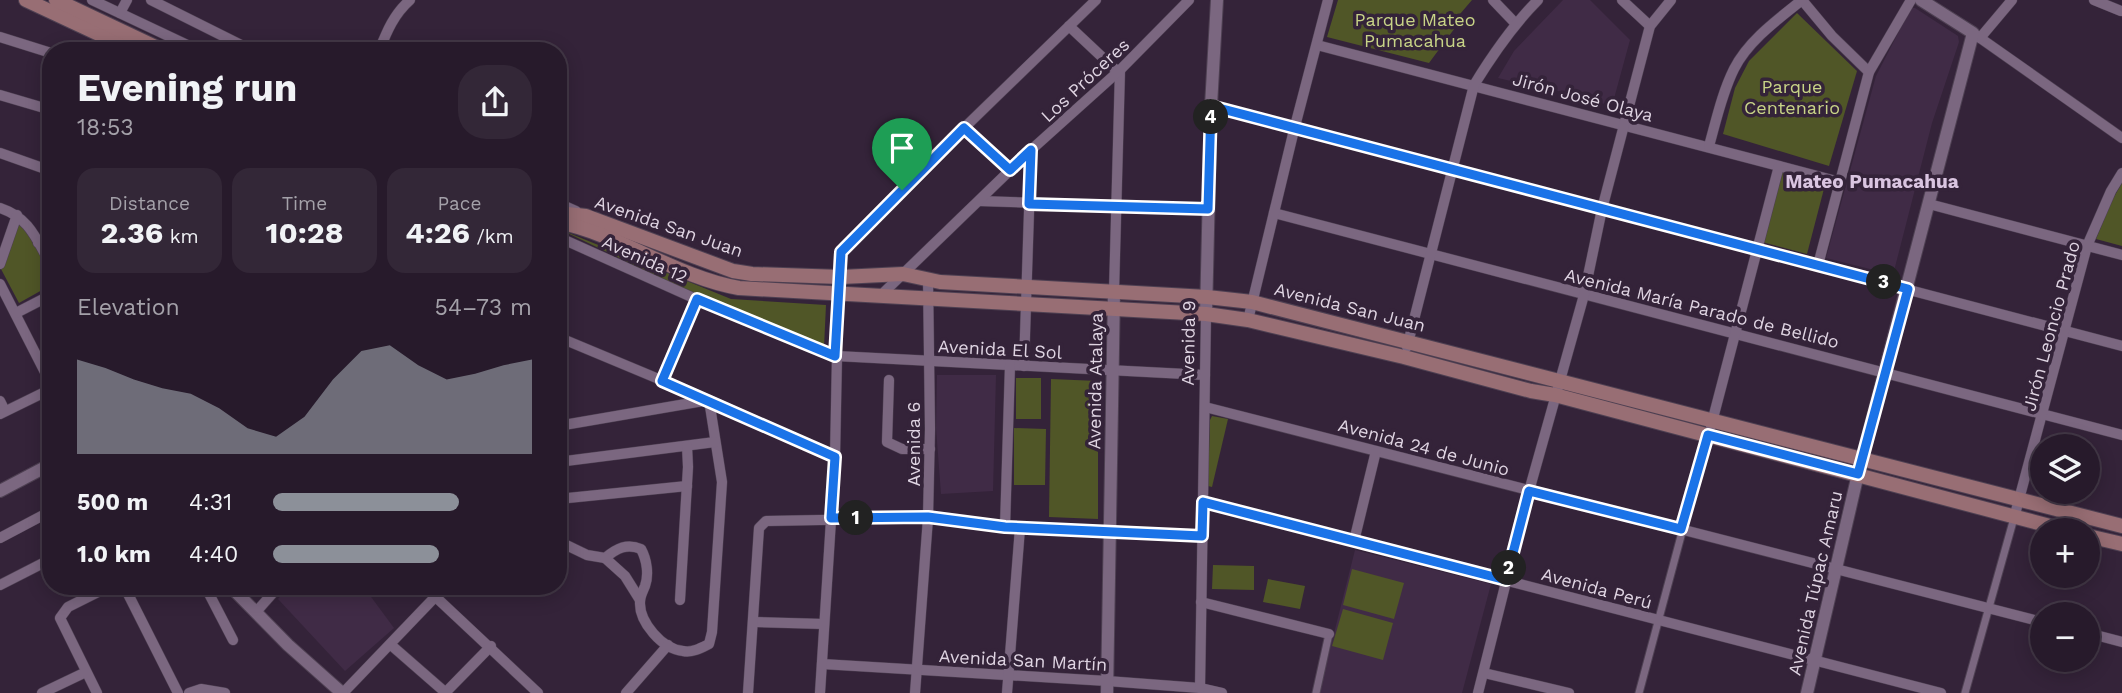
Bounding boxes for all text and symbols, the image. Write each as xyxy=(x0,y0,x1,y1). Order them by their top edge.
park label: Parque Mateo Pumacahua xyxy=(1355,9,1475,51)
street label: Los Próceres xyxy=(1036,34,1134,126)
button: share xyxy=(458,65,532,139)
text: Evening run xyxy=(77,66,297,110)
street label: Jirón José Olaya xyxy=(1511,68,1655,126)
park label: Parque Centenario xyxy=(1744,76,1840,118)
pin: 4 xyxy=(1194,100,1228,134)
text: 4 xyxy=(1204,105,1217,128)
text: 18:53 xyxy=(77,114,134,141)
pin xyxy=(872,118,932,190)
icon: arrive xyxy=(883,129,921,167)
district label: Mateo Pumacahua xyxy=(1785,170,1959,193)
street label: Avenida San Juan xyxy=(592,191,746,261)
text: Distance xyxy=(109,192,190,215)
text: Time xyxy=(282,192,327,215)
text: Pace xyxy=(438,192,481,215)
text: 2.36 xyxy=(100,215,163,250)
text: 10:28 xyxy=(266,215,344,250)
text: 4:26 xyxy=(405,215,470,250)
text: km xyxy=(163,225,199,248)
text: /km xyxy=(470,225,514,248)
street label: Avenida 12 xyxy=(599,231,691,287)
street label: Jirón Leoncio Prado xyxy=(2018,239,2084,413)
street label: Avenida María Parado de Bellido xyxy=(1563,264,1841,352)
pin: 3 xyxy=(1867,264,1902,300)
text: 3 xyxy=(1878,270,1889,293)
street label: Avenida San Juan xyxy=(1272,278,1428,336)
text: Elevation xyxy=(77,294,180,321)
text: 54–73 m xyxy=(435,294,532,321)
street label: Avenida 9 xyxy=(1177,300,1199,386)
street label: Avenida Atalaya xyxy=(1083,312,1107,450)
street label: Avenida El Sol xyxy=(937,335,1063,363)
street label: Avenida 6 xyxy=(903,401,924,487)
street label: Avenida 24 de Junio xyxy=(1336,414,1512,480)
map controls xyxy=(2030,434,2100,672)
button: layers xyxy=(2030,434,2100,504)
street label: Avenida Túpac Amaru xyxy=(1783,488,1847,678)
text: 500 m xyxy=(77,489,148,516)
text: 4:31 xyxy=(189,489,232,516)
pin: 1 xyxy=(838,500,874,536)
text: 1 xyxy=(851,506,860,529)
button: + xyxy=(2030,518,2100,588)
text: 1.0 km xyxy=(77,541,151,568)
text: 4:40 xyxy=(189,541,238,568)
pin: 2 xyxy=(1492,550,1526,586)
text: 2 xyxy=(1503,556,1514,579)
street label: Avenida Perú xyxy=(1539,563,1655,613)
button: − xyxy=(2030,602,2100,672)
street label: Avenida San Martín xyxy=(938,645,1108,675)

